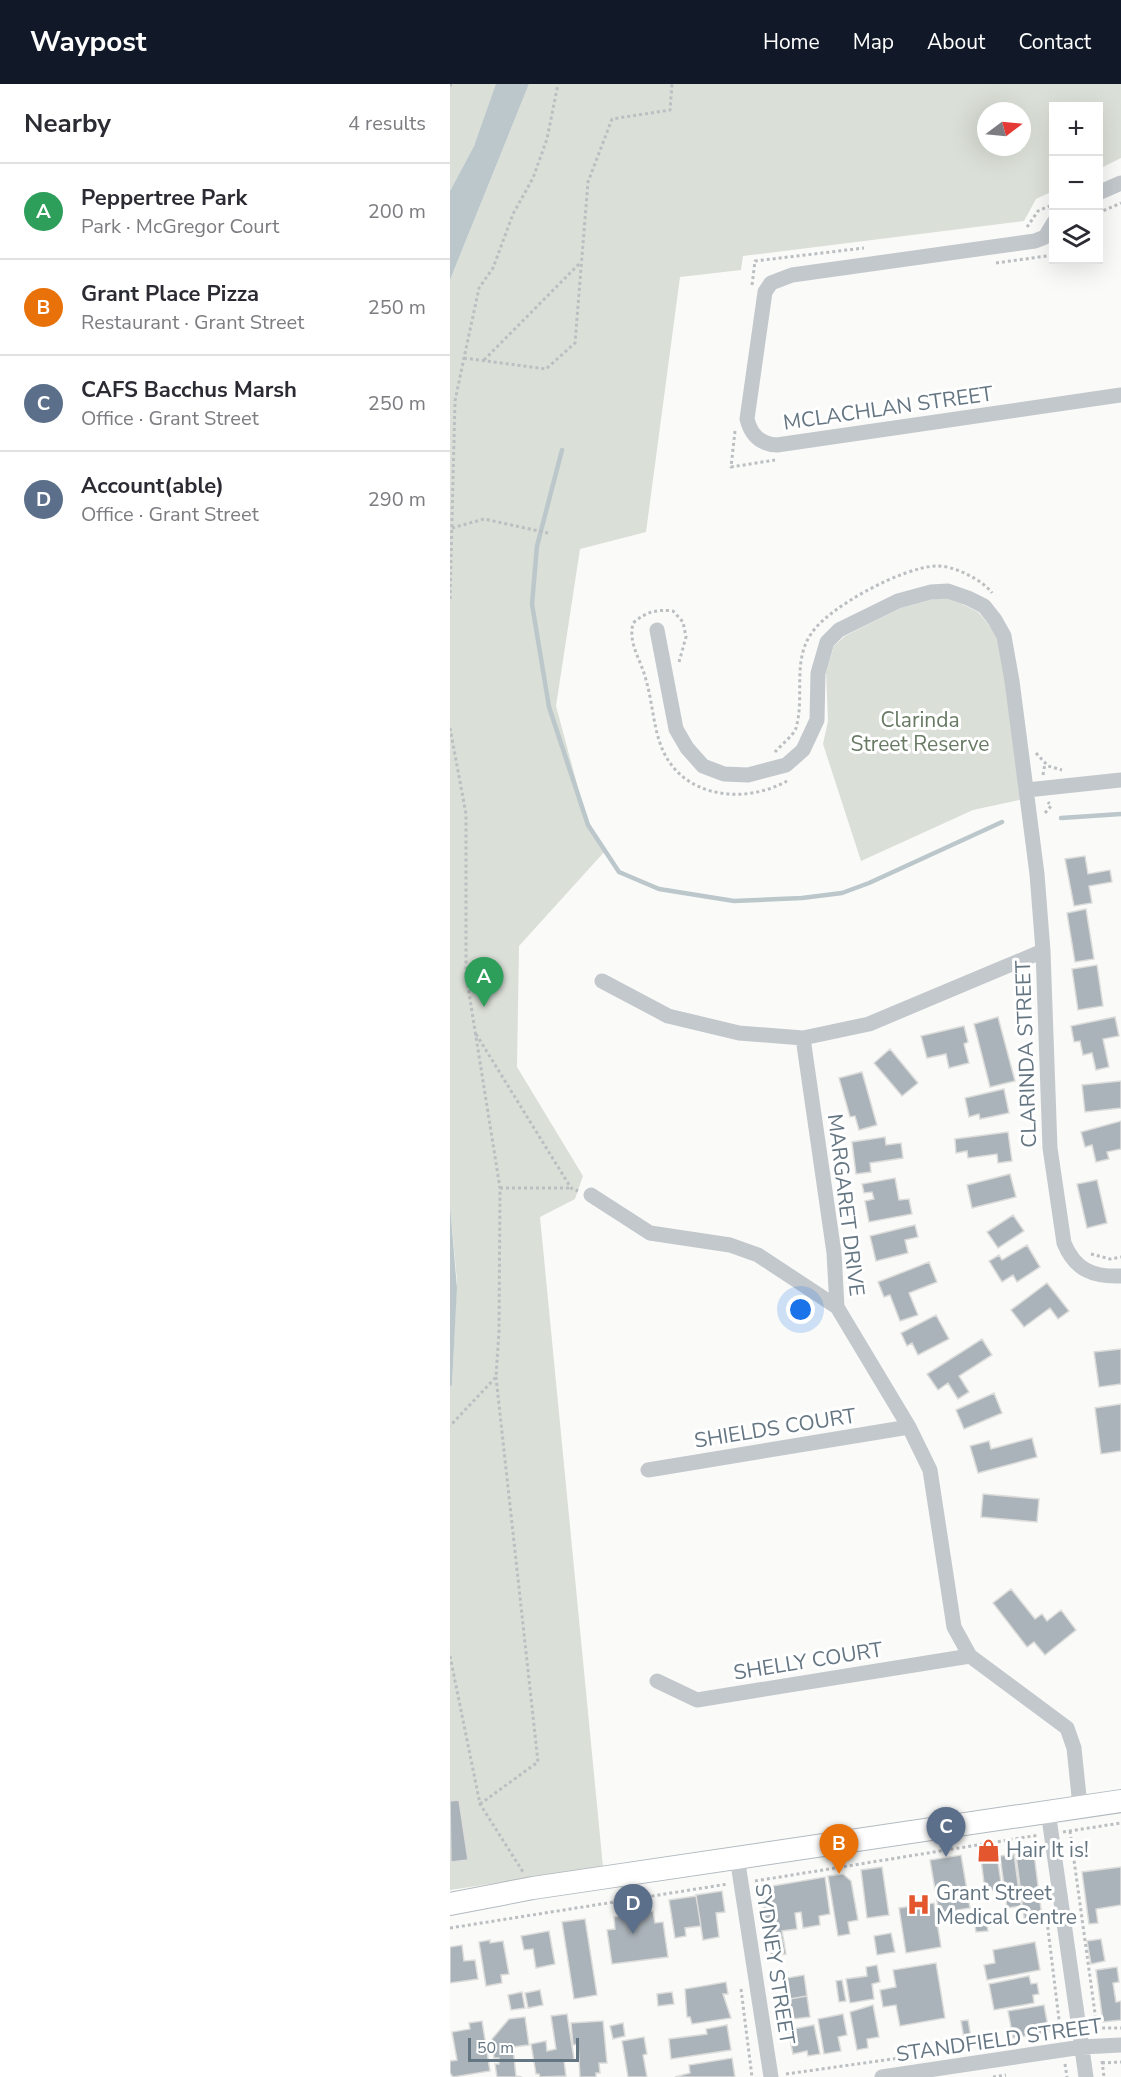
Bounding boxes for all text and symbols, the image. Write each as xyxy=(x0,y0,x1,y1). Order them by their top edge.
text: Waypost xyxy=(30,23,147,61)
text: Home xyxy=(763,28,820,56)
text: Map xyxy=(853,28,894,56)
text: About xyxy=(927,28,985,56)
text: Contact xyxy=(1018,28,1091,56)
north arrow xyxy=(977,102,1031,156)
map controls xyxy=(1049,102,1103,264)
button: + xyxy=(1049,102,1103,156)
text: Nearby xyxy=(24,106,111,141)
text: 4 results xyxy=(348,110,426,137)
button: − xyxy=(1049,156,1103,210)
text: Peppertree Park xyxy=(81,183,247,213)
text: A xyxy=(36,198,51,225)
text: 200 m xyxy=(368,198,426,225)
button: layers xyxy=(1049,210,1103,264)
text: Park · McGregor Court xyxy=(81,213,279,240)
text: Grant Place Pizza xyxy=(81,279,259,309)
text: B xyxy=(37,294,50,321)
text: 250 m xyxy=(368,294,426,321)
text: Restaurant · Grant Street xyxy=(81,309,304,336)
text: CAFS Bacchus Marsh xyxy=(81,375,297,405)
street label: MCLACHLAN STREET xyxy=(781,379,995,437)
text: C xyxy=(37,390,50,417)
text: 250 m xyxy=(368,390,426,417)
text: Office · Grant Street xyxy=(81,405,259,432)
text: Account(able) xyxy=(81,471,224,501)
text: D xyxy=(36,486,51,513)
text: 290 m xyxy=(368,486,426,513)
text: Office · Grant Street xyxy=(81,501,259,528)
park label: Clarinda Street Reserve xyxy=(851,706,989,758)
pin: A xyxy=(465,958,504,1007)
street label: CLARINDA STREET xyxy=(1009,959,1043,1148)
street label: MARGARET DRIVE xyxy=(821,1112,871,1298)
your location xyxy=(786,1295,815,1324)
street label: SHIELDS COURT xyxy=(692,1401,858,1455)
street label: SHELLY COURT xyxy=(731,1635,885,1687)
pin: C xyxy=(926,1808,966,1857)
pin: B xyxy=(820,1824,858,1874)
place label: Hair It is! xyxy=(1006,1836,1089,1864)
shop icon: Hair It is! xyxy=(975,1837,1001,1863)
place label: Grant Street Medical Centre xyxy=(936,1879,1077,1931)
street label: SYDNEY STREET xyxy=(748,1881,802,2047)
pin: D xyxy=(614,1884,652,1934)
hospital icon: Grant Street Medical Centre xyxy=(905,1892,931,1918)
street label: STANDFIELD STREET xyxy=(894,2012,1104,2068)
scale bar xyxy=(468,2035,579,2062)
text: 50 m xyxy=(477,2037,514,2059)

